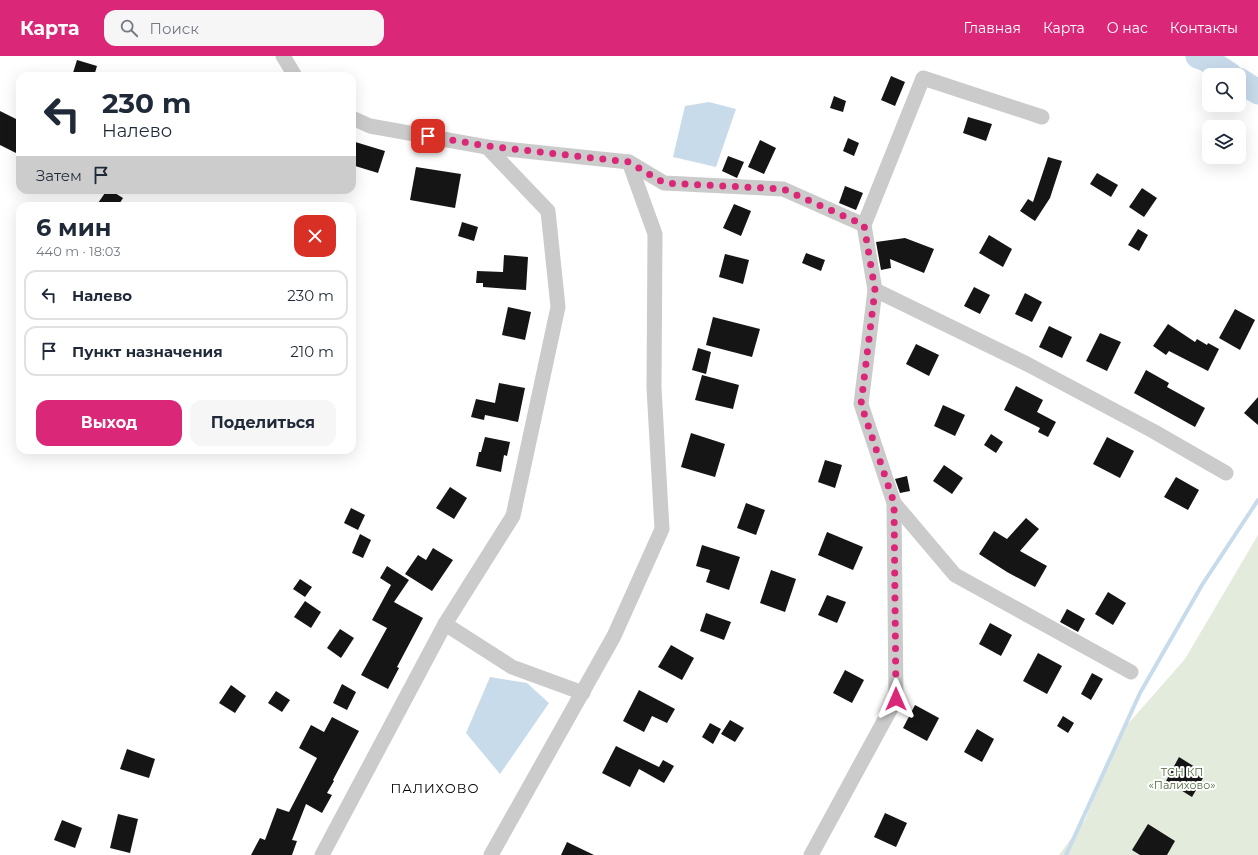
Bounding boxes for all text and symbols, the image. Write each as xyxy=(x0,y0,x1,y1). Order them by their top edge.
search box xyxy=(104,10,384,46)
text: Карта xyxy=(20,17,80,40)
icon: search xyxy=(118,17,140,39)
text: Поиск xyxy=(150,19,199,38)
text: Главная xyxy=(963,19,1021,37)
text: Карта xyxy=(1043,19,1085,37)
text: О нас xyxy=(1107,19,1148,37)
text: Контакты xyxy=(1170,19,1238,37)
map controls xyxy=(1202,68,1246,164)
button: search xyxy=(1202,68,1246,112)
text: 230 m xyxy=(102,86,191,120)
icon: left xyxy=(36,88,88,140)
pin xyxy=(411,119,445,153)
text: Налево xyxy=(102,120,172,142)
button: layers xyxy=(1202,120,1246,164)
icon: arrive xyxy=(417,125,439,147)
icon: arrive xyxy=(90,164,112,186)
text: Затем xyxy=(36,166,82,185)
text: 6 мин xyxy=(36,213,111,242)
button: close xyxy=(294,215,336,257)
text: 440 m · 18:03 xyxy=(36,243,121,259)
icon: left xyxy=(38,284,60,306)
text: Налево xyxy=(72,286,132,305)
text: 230 m xyxy=(287,286,334,305)
icon: arrive xyxy=(38,340,60,362)
text: Пункт назначения xyxy=(72,342,223,361)
text: 210 m xyxy=(290,342,334,361)
button: Выход xyxy=(36,400,182,446)
button: Поделиться xyxy=(190,400,336,446)
position arrow xyxy=(875,678,917,720)
park label: ТСН КП «Палихово» xyxy=(1149,765,1215,792)
district label: ПАЛИХОВО xyxy=(390,780,480,796)

